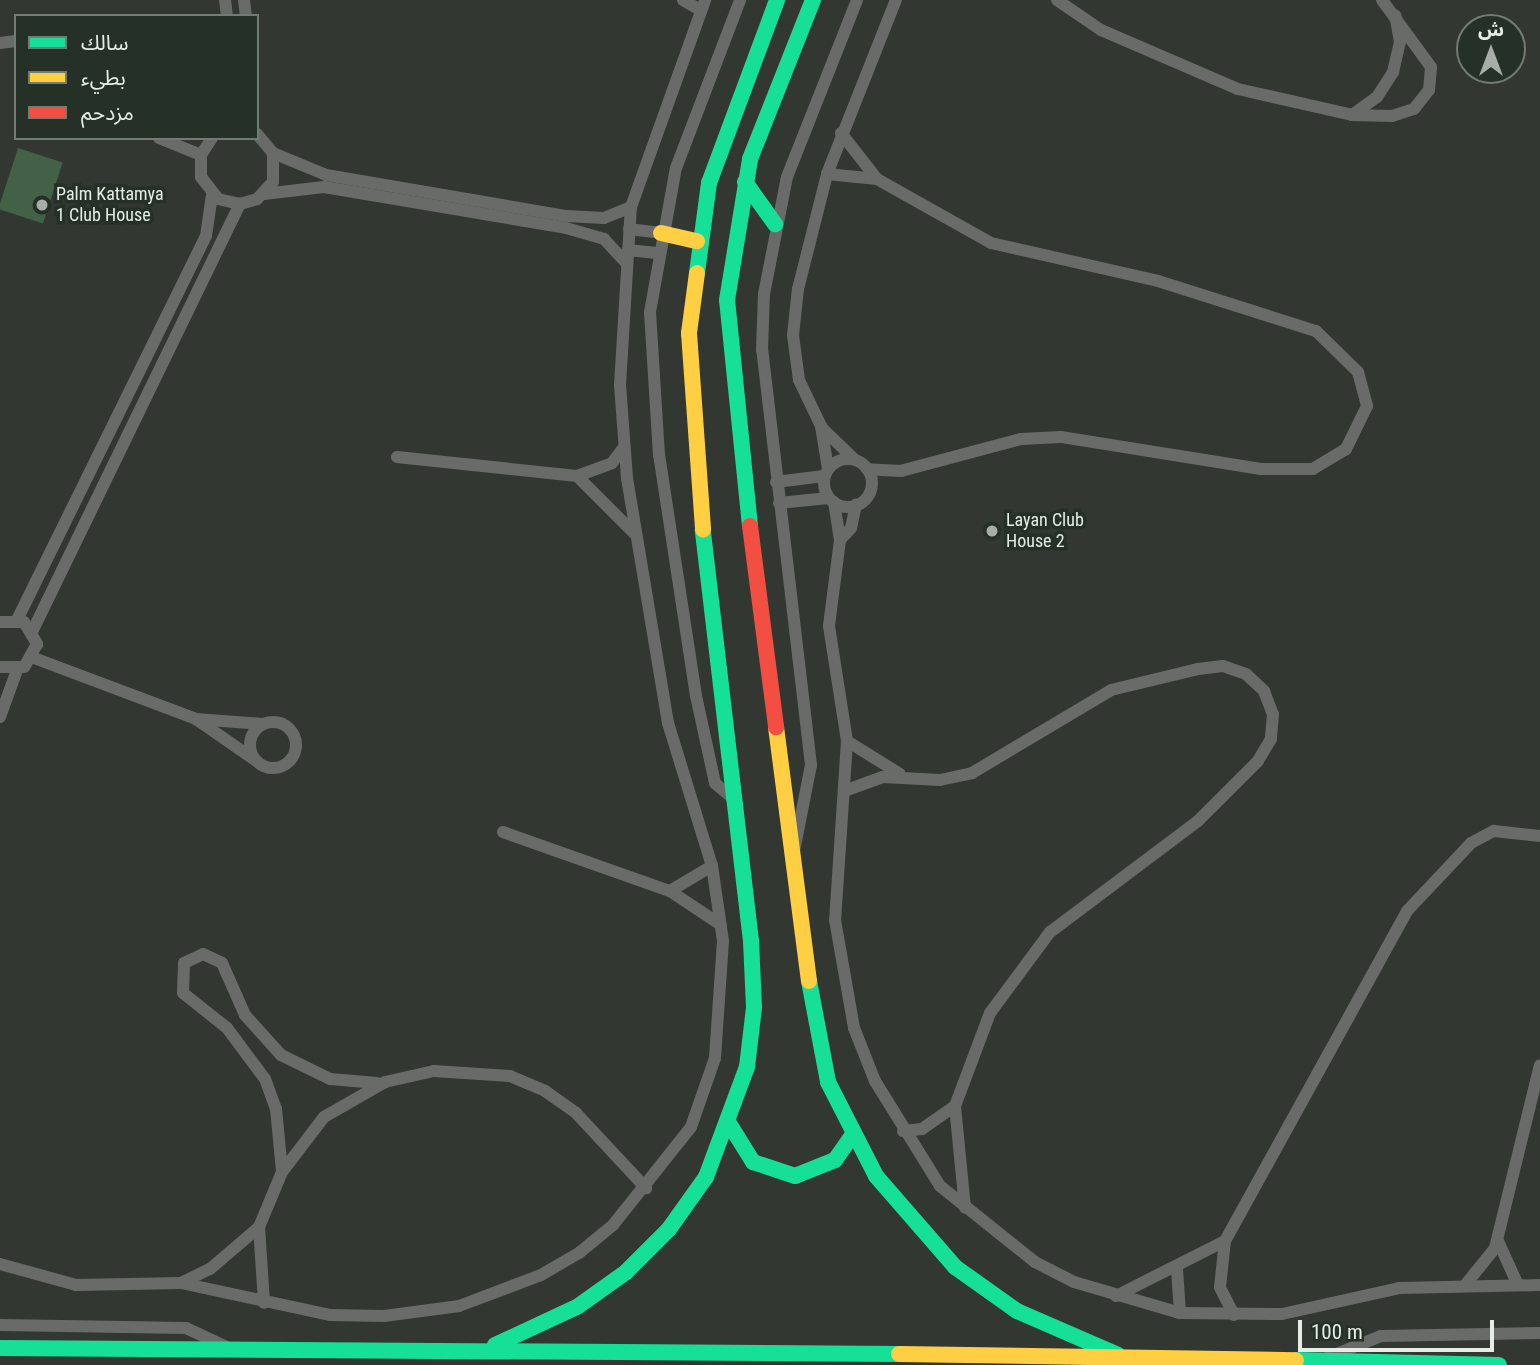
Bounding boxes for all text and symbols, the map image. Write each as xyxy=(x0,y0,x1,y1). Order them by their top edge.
legend xyxy=(14,14,259,140)
north arrow xyxy=(1456,14,1526,84)
text: ش xyxy=(1478,18,1504,41)
text: سالك xyxy=(81,31,128,55)
text: بطيء xyxy=(81,66,126,90)
text: مزدحم xyxy=(81,101,134,125)
place label: Palm Kattamya 1 Club House xyxy=(56,184,164,227)
marker: Palm Kattamya 1 Club House xyxy=(34,197,50,213)
place label: Layan Club House 2 xyxy=(1006,510,1084,552)
marker: Layan Club House 2 xyxy=(984,523,1000,539)
scale bar xyxy=(1302,1306,1498,1350)
text: 100 m xyxy=(1311,1320,1363,1344)

